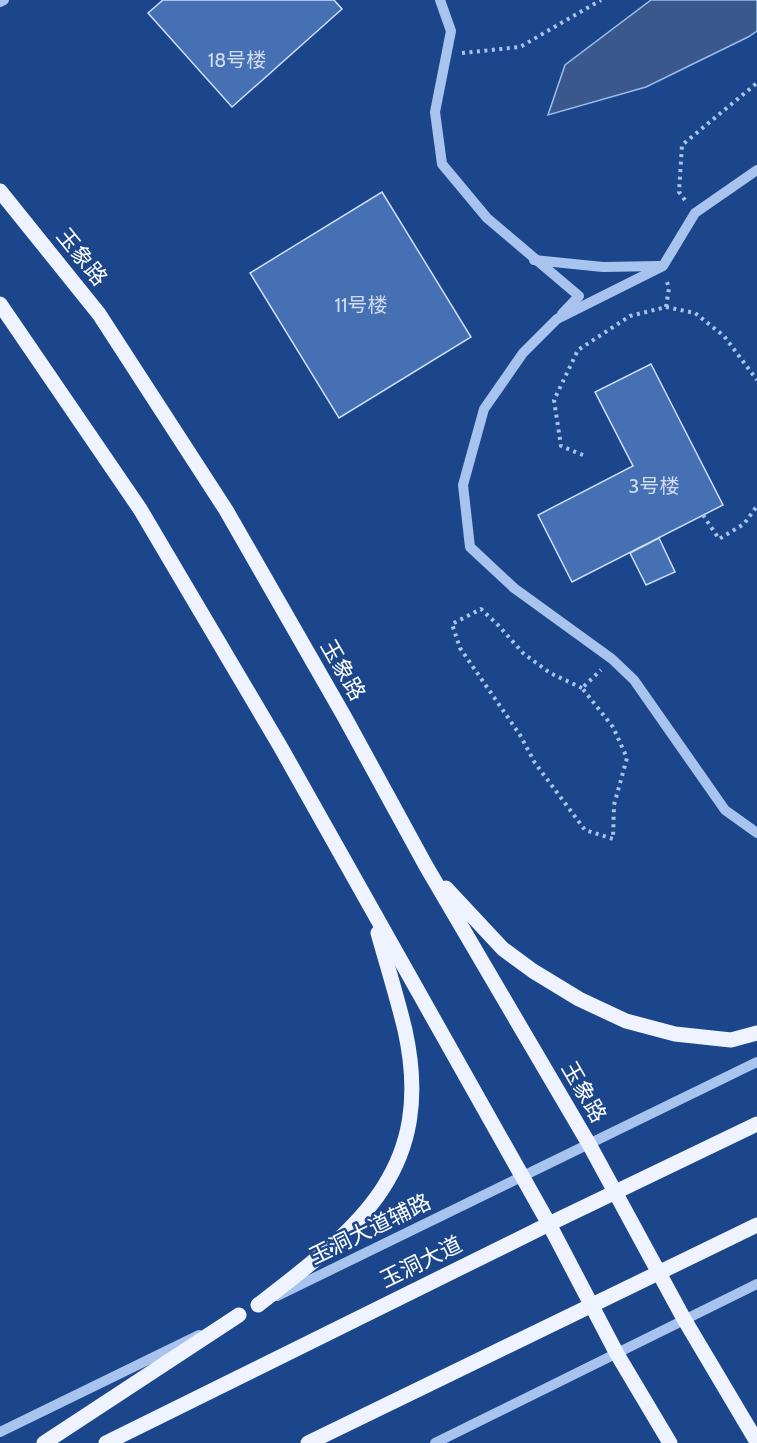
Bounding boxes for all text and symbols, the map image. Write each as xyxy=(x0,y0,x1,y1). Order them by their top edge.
house number: 18号楼 xyxy=(208,48,266,72)
street label: 玉象路 xyxy=(51,223,113,291)
house number: 11号楼 xyxy=(334,293,388,317)
house number: 3号楼 xyxy=(629,474,679,498)
street label: 玉象路 xyxy=(315,635,371,705)
street label: 玉象路 xyxy=(556,1057,612,1127)
street label: 玉洞大道辅路 xyxy=(305,1188,435,1270)
street label: 玉洞大道 xyxy=(376,1231,466,1293)

